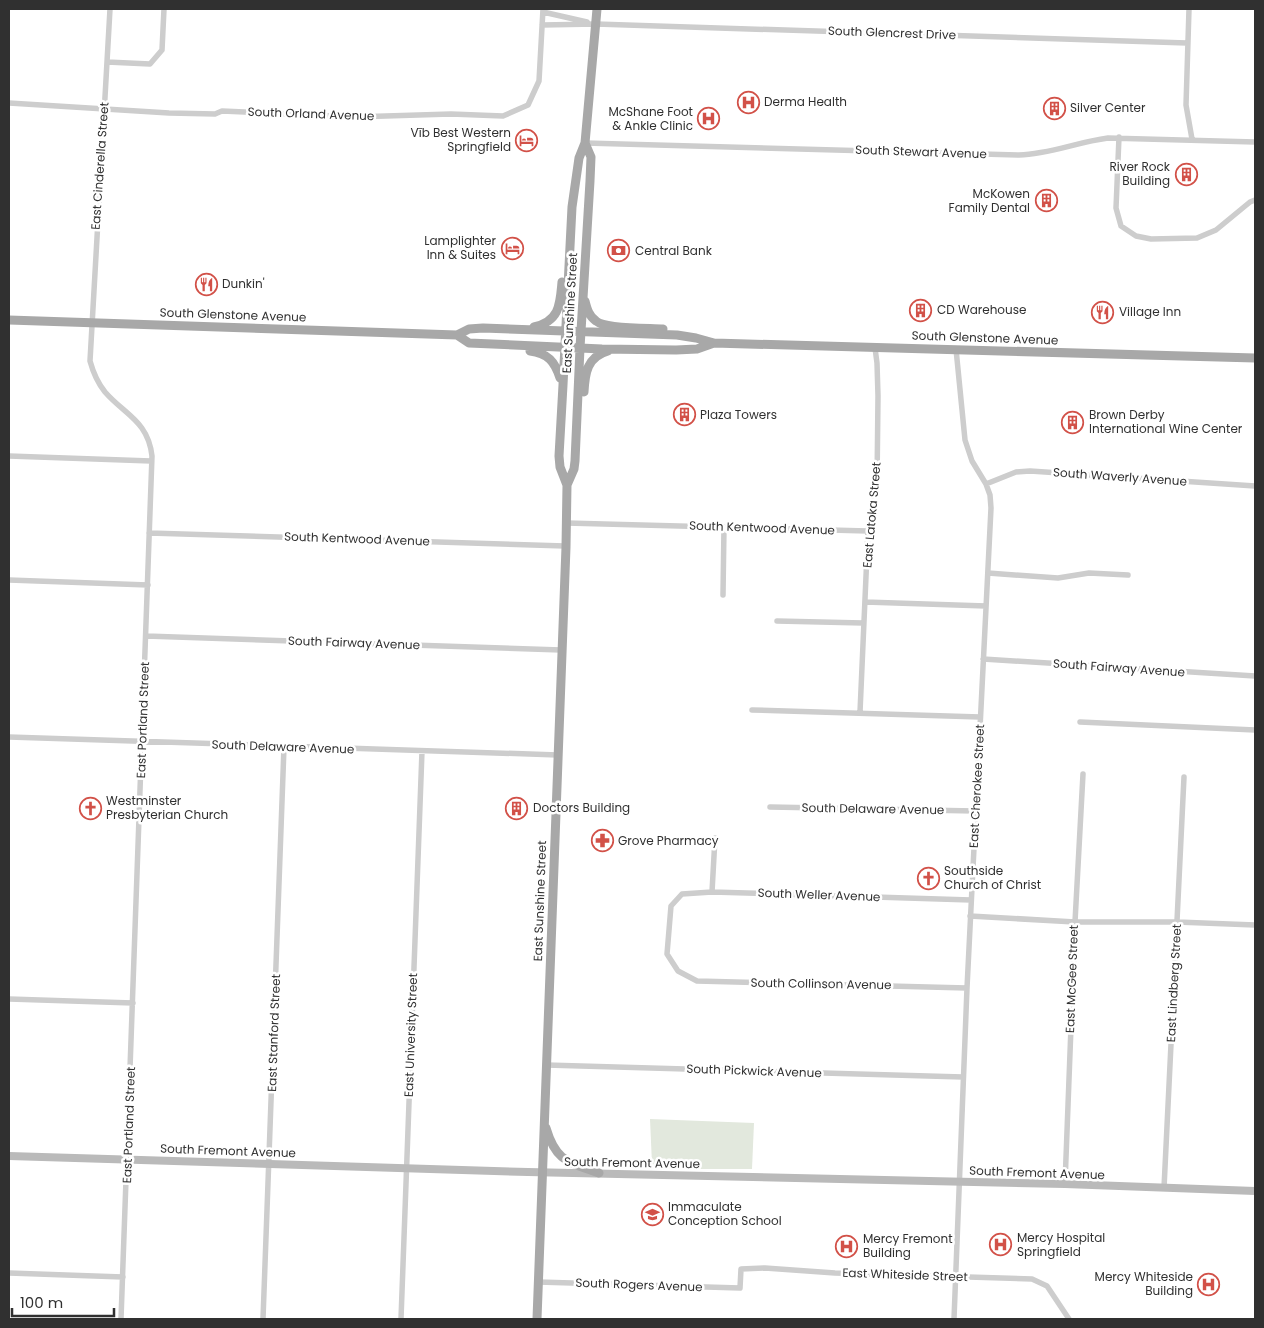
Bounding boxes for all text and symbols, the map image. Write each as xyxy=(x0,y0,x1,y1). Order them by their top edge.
street label: South Glencrest Drive xyxy=(828,22,956,43)
hospital icon: Derma Health xyxy=(736,90,760,114)
place label: Derma Health xyxy=(764,93,847,110)
building icon: Silver Center xyxy=(1042,96,1066,120)
place label: Silver Center xyxy=(1070,99,1146,116)
street label: East Cinderella Street xyxy=(87,102,112,230)
street label: South Orland Avenue xyxy=(247,103,375,124)
place label: McShane Foot & Ankle Clinic xyxy=(608,103,693,134)
hospital icon: McShane Foot & Ankle Clinic xyxy=(697,107,721,131)
place label: Vīb Best Western Springfield xyxy=(411,124,511,155)
hotel icon: Vīb Best Western Springfield xyxy=(515,128,539,152)
street label: South Stewart Avenue xyxy=(855,141,987,162)
place label: River Rock Building xyxy=(1109,158,1171,189)
building icon: River Rock Building xyxy=(1174,162,1198,186)
place label: McKowen Family Dental xyxy=(949,185,1030,216)
building icon: McKowen Family Dental xyxy=(1034,189,1058,213)
place label: Lamplighter Inn & Suites xyxy=(424,232,497,263)
hotel icon: Lamplighter Inn & Suites xyxy=(500,236,524,260)
bank icon: Central Bank xyxy=(607,239,631,263)
place label: Central Bank xyxy=(635,242,713,259)
street label: East Sunshine Street xyxy=(558,252,581,374)
restaurant icon: Dunkin' xyxy=(194,272,218,296)
place label: Dunkin' xyxy=(222,275,265,292)
building icon: CD Warehouse xyxy=(909,298,933,322)
restaurant icon: Village Inn xyxy=(1091,300,1115,324)
place label: CD Warehouse xyxy=(937,301,1026,318)
street label: South Glenstone Avenue xyxy=(159,303,307,326)
place label: Village Inn xyxy=(1119,303,1181,320)
street label: South Glenstone Avenue xyxy=(911,326,1059,349)
building icon: Plaza Towers xyxy=(672,403,696,427)
place label: Plaza Towers xyxy=(700,406,777,423)
place label: Brown Derby International Wine Center xyxy=(1089,406,1243,437)
building icon: Brown Derby International Wine Center xyxy=(1061,410,1085,434)
street label: East Latoka Street xyxy=(858,461,885,569)
street label: South Waverly Avenue xyxy=(1053,463,1188,490)
street label: South Kentwood Avenue xyxy=(689,516,835,539)
street label: South Kentwood Avenue xyxy=(284,527,430,550)
street label: South Fairway Avenue xyxy=(288,632,420,653)
street label: South Fairway Avenue xyxy=(1052,654,1186,681)
street label: East Portland Street xyxy=(132,661,153,779)
street label: East Cherokee Street xyxy=(965,724,988,848)
street label: South Delaware Avenue xyxy=(211,736,355,757)
place label: Westminster Presbyterian Church xyxy=(106,792,228,823)
church icon: Westminster Presbyterian Church xyxy=(78,796,102,820)
building icon: Doctors Building xyxy=(505,796,529,820)
place label: Doctors Building xyxy=(533,799,630,816)
street label: South Delaware Avenue xyxy=(801,799,945,818)
pharmacy icon: Grove Pharmacy xyxy=(590,829,614,853)
place label: Grove Pharmacy xyxy=(618,832,719,849)
street label: East Sunshine Street xyxy=(529,840,550,962)
place label: Southside Church of Christ xyxy=(944,862,1041,893)
church icon: Southside Church of Christ xyxy=(916,866,940,890)
street label: South Weller Avenue xyxy=(757,884,881,905)
street label: East Lindberg Street xyxy=(1162,923,1185,1043)
street label: East McGee Street xyxy=(1061,925,1082,1033)
street label: East University Street xyxy=(400,973,421,1097)
street label: East Stanford Street xyxy=(263,974,284,1092)
street label: South Collinson Avenue xyxy=(750,974,892,993)
street label: South Pickwick Avenue xyxy=(686,1060,822,1081)
street label: East Portland Street xyxy=(118,1066,139,1184)
street label: South Fremont Avenue xyxy=(160,1140,296,1161)
street label: South Fremont Avenue xyxy=(564,1153,700,1172)
street label: South Fremont Avenue xyxy=(969,1162,1105,1183)
place label: Immaculate Conception School xyxy=(668,1198,782,1229)
school or university icon: Immaculate Conception School xyxy=(640,1202,664,1226)
place label: Mercy Hospital Springfield xyxy=(1017,1229,1105,1260)
place label: Mercy Fremont Building xyxy=(863,1230,953,1261)
hospital icon: Mercy Hospital Springfield xyxy=(989,1233,1013,1257)
hospital icon: Mercy Fremont Building xyxy=(835,1234,859,1258)
street label: East Whiteside Street xyxy=(842,1264,968,1285)
place label: Mercy Whiteside Building xyxy=(1095,1268,1193,1299)
hospital icon: Mercy Whiteside Building xyxy=(1197,1272,1221,1296)
street label: South Rogers Avenue xyxy=(575,1274,703,1295)
scale bar xyxy=(12,1286,115,1318)
text: 100 m xyxy=(20,1292,63,1313)

